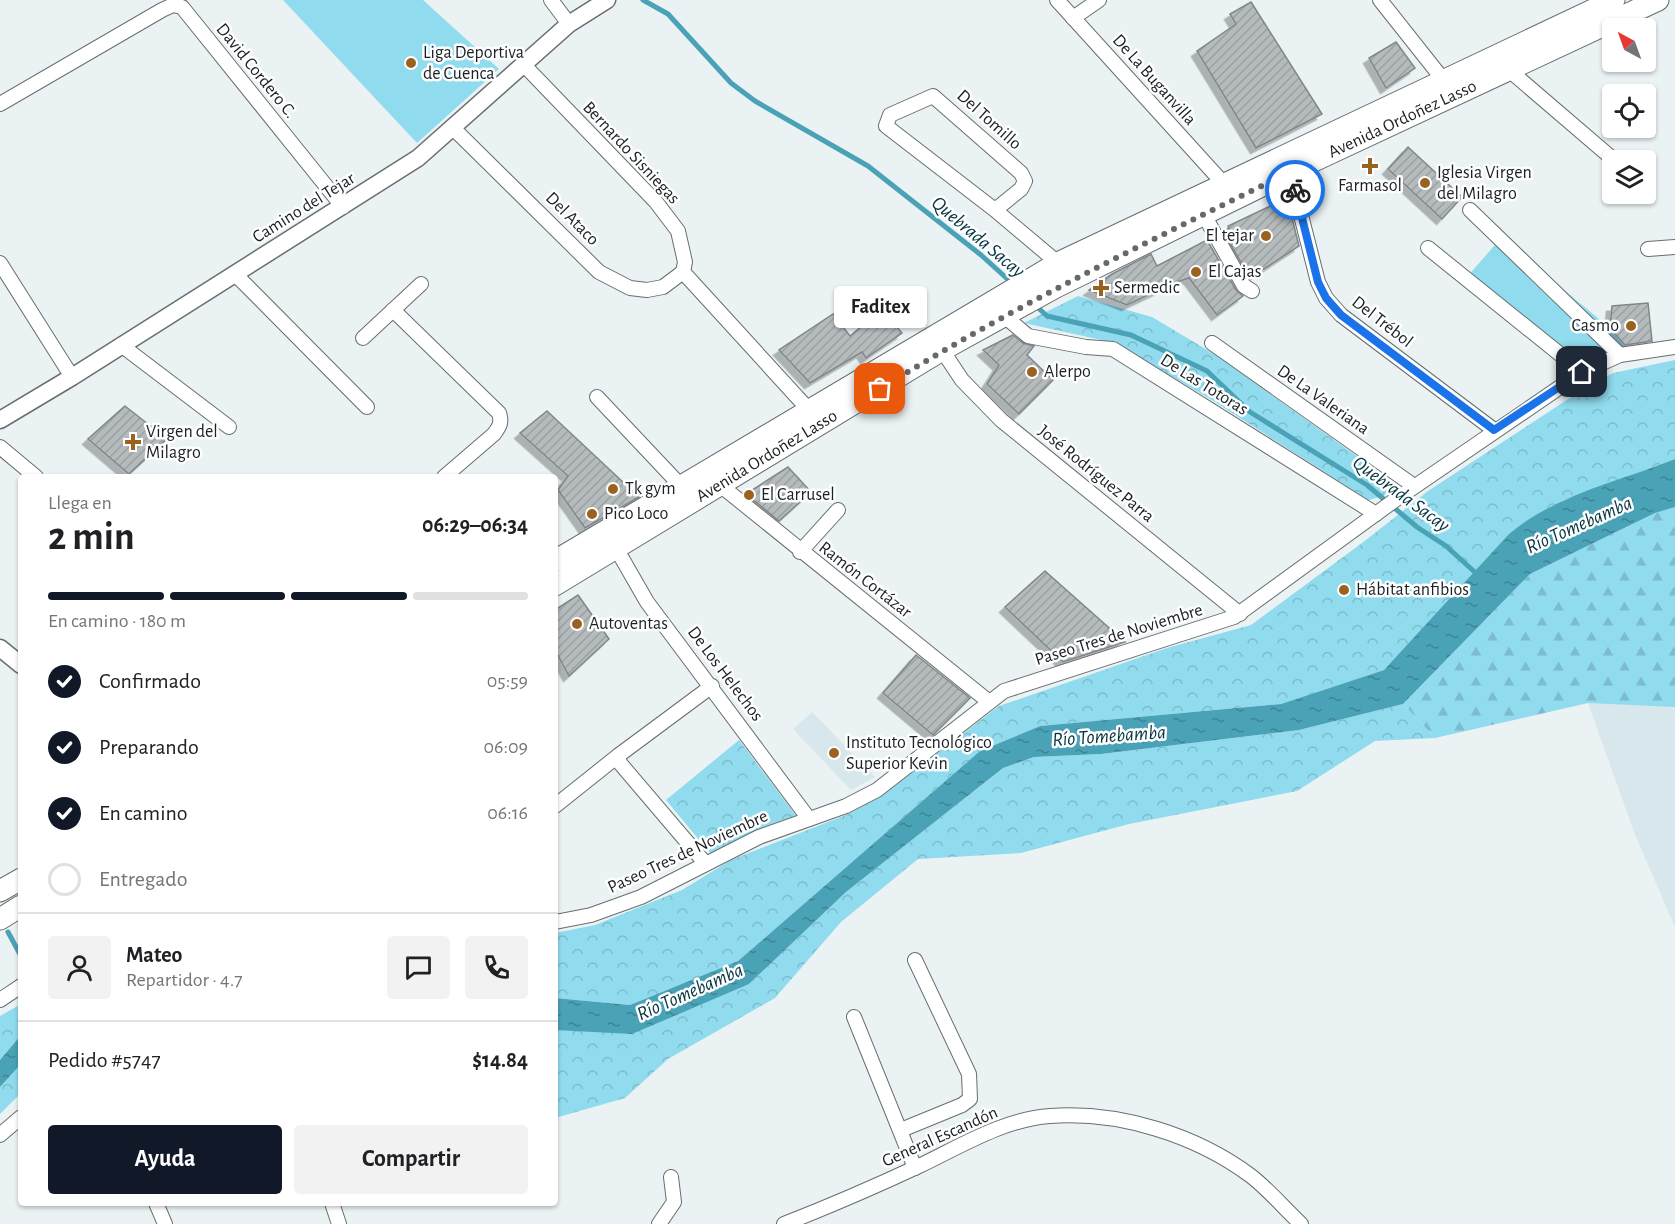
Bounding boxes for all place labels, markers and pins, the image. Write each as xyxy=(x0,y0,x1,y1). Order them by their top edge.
place label: Liga Deportiva de Cuenca xyxy=(423,44,524,83)
marker: Liga Deportiva de Cuenca xyxy=(404,56,418,70)
marker: Farmasol xyxy=(1363,159,1377,173)
place label: Iglesia Virgen del Milagro xyxy=(1437,164,1532,203)
marker: Iglesia Virgen del Milagro xyxy=(1418,176,1432,190)
place label: Farmasol xyxy=(1338,177,1402,195)
place label: El tejar xyxy=(1205,227,1254,245)
marker: El tejar xyxy=(1259,229,1273,243)
place label: El Cajas xyxy=(1208,263,1262,281)
marker: El Cajas xyxy=(1189,265,1203,279)
marker: Sermedic xyxy=(1092,279,1110,297)
place label: Sermedic xyxy=(1114,279,1180,297)
callout: Faditex xyxy=(834,287,926,329)
place label: Casmo xyxy=(1571,317,1619,335)
marker: Casmo xyxy=(1624,319,1638,333)
pin xyxy=(1556,346,1607,397)
pin xyxy=(854,363,905,414)
place label: Alerpo xyxy=(1044,363,1091,381)
marker: Alerpo xyxy=(1025,365,1039,379)
place label: Virgen del Milagro xyxy=(146,423,218,462)
marker: Virgen del Milagro xyxy=(124,433,142,451)
place label: Tk gym xyxy=(625,480,676,498)
marker: Tk gym xyxy=(606,482,620,496)
place label: El Carrusel xyxy=(761,486,835,504)
marker: El Carrusel xyxy=(742,488,756,502)
place label: Pico Loco xyxy=(604,505,668,523)
marker: Pico Loco xyxy=(585,507,599,521)
place label: Hábitat anfibios xyxy=(1356,581,1469,599)
marker: Hábitat anfibios xyxy=(1337,583,1351,597)
place label: Autoventas xyxy=(589,615,668,633)
marker: Autoventas xyxy=(570,617,584,631)
place label: Instituto Tecnológico Superior Kevin xyxy=(846,734,992,773)
marker: Instituto Tecnológico Superior Kevin xyxy=(827,746,841,760)

